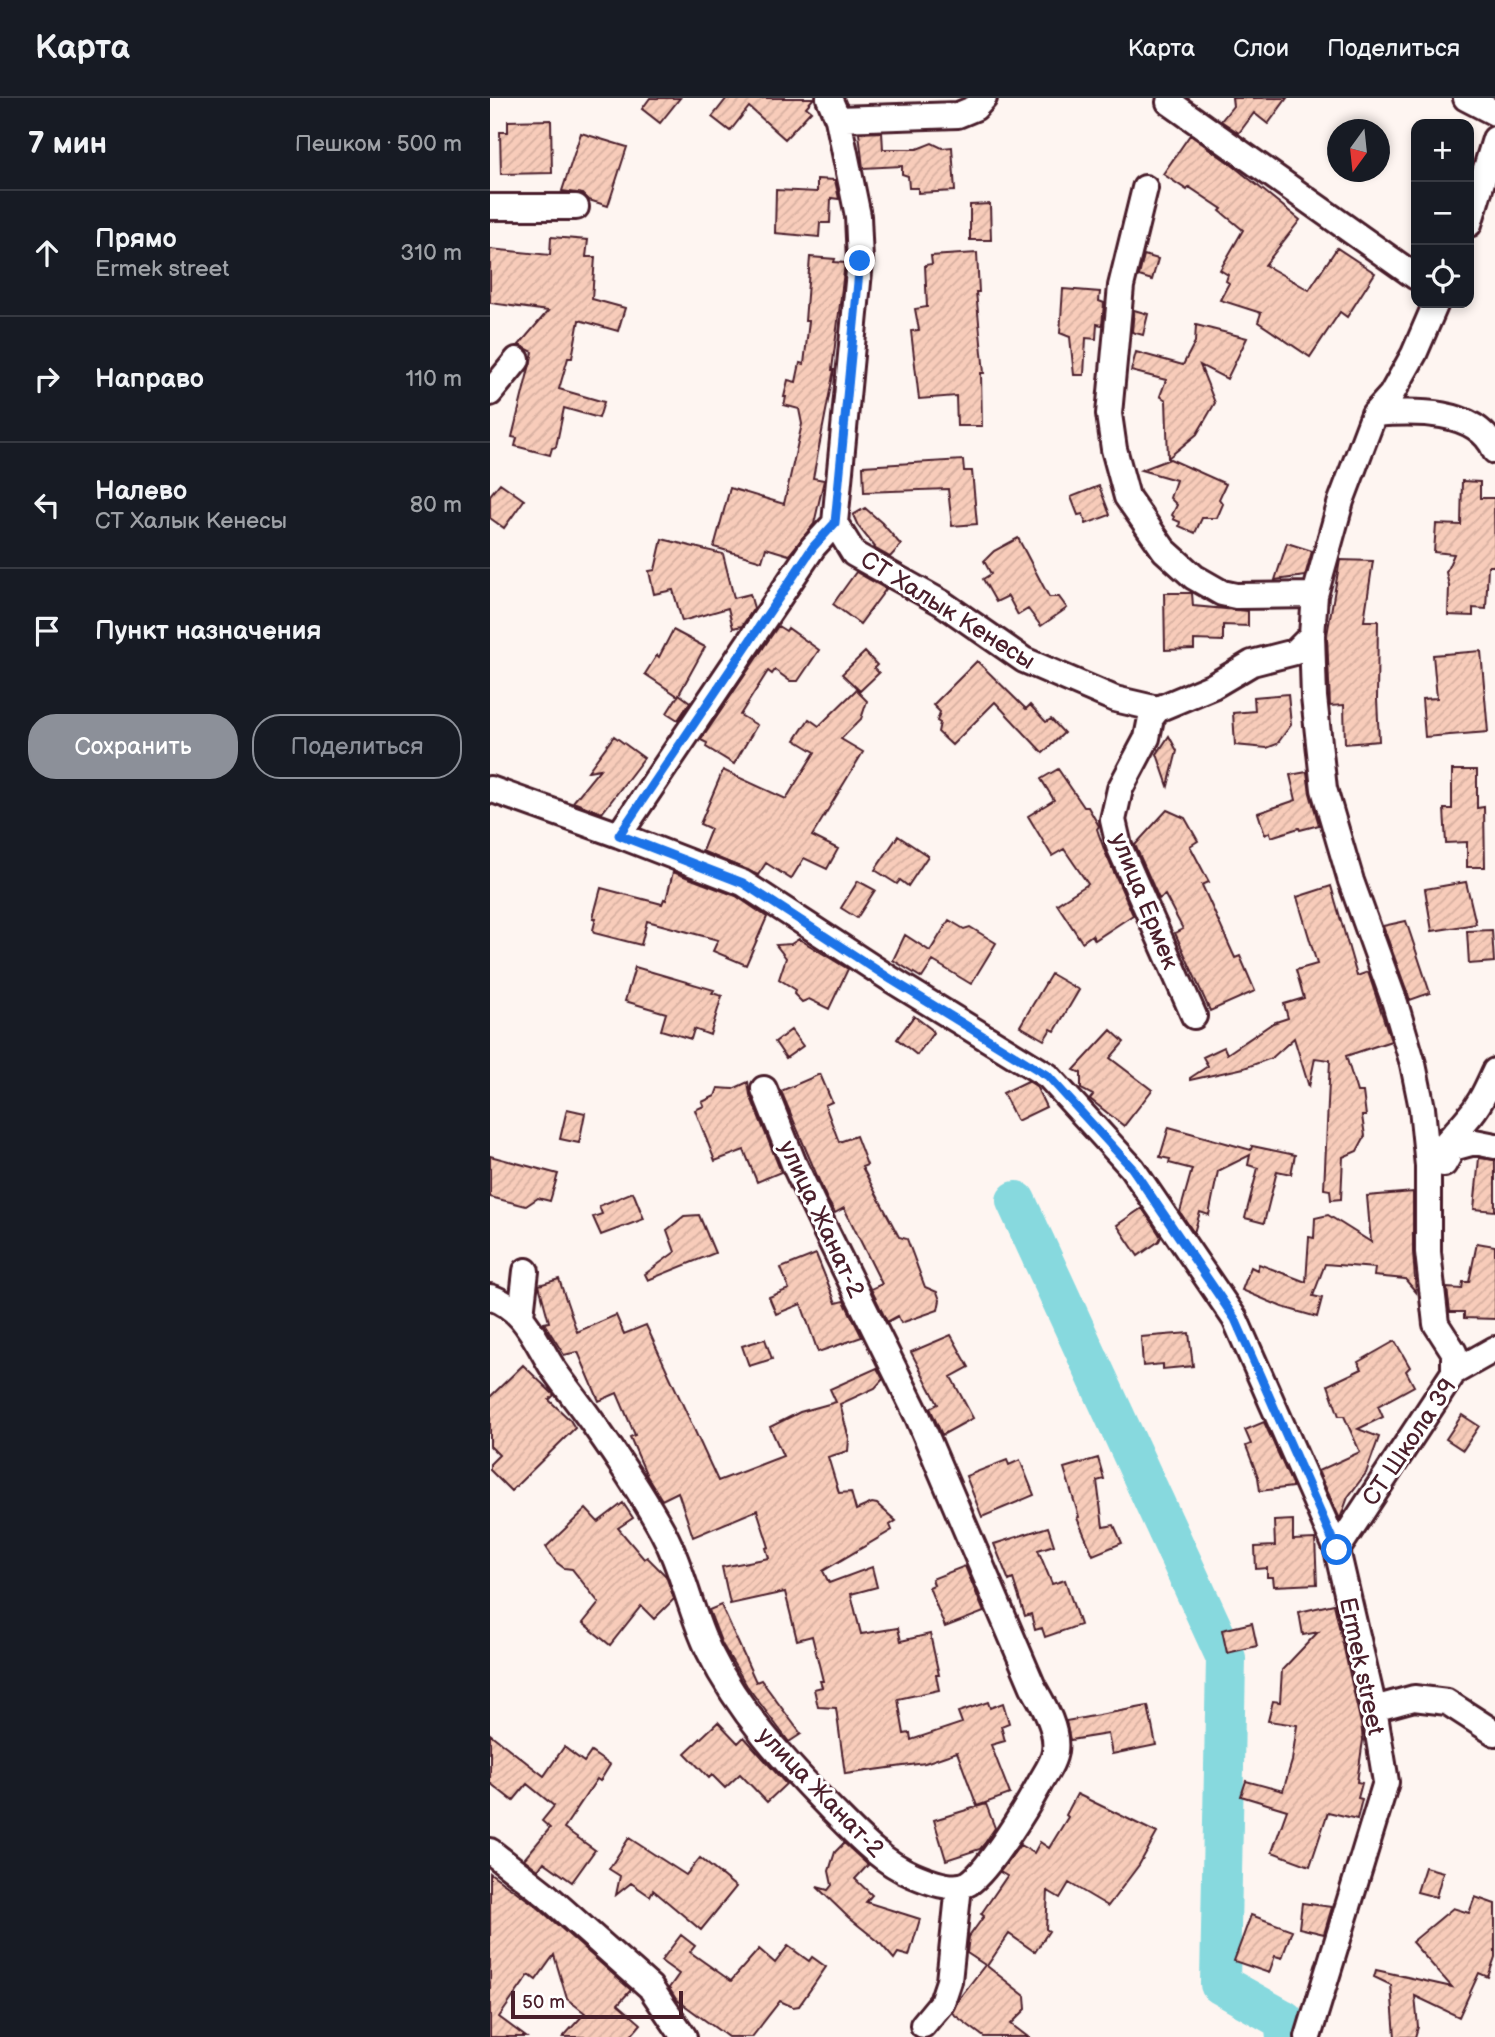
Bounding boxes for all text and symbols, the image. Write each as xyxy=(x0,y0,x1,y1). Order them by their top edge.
text: Карта xyxy=(35,28,130,68)
text: Карта xyxy=(1128,34,1195,63)
text: Слои xyxy=(1233,34,1289,63)
text: Поделиться xyxy=(1327,34,1460,63)
north arrow xyxy=(1327,119,1390,182)
map controls xyxy=(1411,119,1474,308)
button: + xyxy=(1411,119,1474,182)
text: 7 мин xyxy=(28,126,107,162)
text: Пешком · 500 m xyxy=(295,130,462,158)
button: − xyxy=(1411,182,1474,245)
text: Прямо xyxy=(95,224,177,255)
icon: ahead xyxy=(28,234,66,272)
text: 310 m xyxy=(400,239,462,267)
route end xyxy=(844,245,875,276)
button: locate xyxy=(1411,245,1474,308)
text: Ermek street xyxy=(95,255,229,283)
icon: right xyxy=(28,360,66,398)
text: Направо xyxy=(95,364,204,395)
text: 110 m xyxy=(405,365,462,393)
text: Налево xyxy=(95,476,187,507)
icon: left xyxy=(28,486,66,524)
text: 80 m xyxy=(410,491,462,519)
text: СТ Халык Кенесы xyxy=(95,507,287,535)
street label: СТ Халык Кенесы xyxy=(855,545,1040,676)
icon: arrive xyxy=(28,612,66,650)
text: Пункт назначения xyxy=(95,616,321,647)
button: Сохранить xyxy=(28,714,238,779)
button: Поделиться xyxy=(252,714,462,779)
street label: улица Ермек xyxy=(1104,829,1185,974)
street label: улица Жанат-2 xyxy=(772,1136,871,1302)
street label: СТ Школа 39 xyxy=(1356,1373,1463,1512)
route start xyxy=(1321,1534,1352,1565)
street label: Ermek street xyxy=(1333,1595,1390,1738)
street label: улица Жанат-2 xyxy=(751,1721,890,1864)
scale bar xyxy=(511,1988,682,2020)
text: 50 m xyxy=(522,1991,565,2014)

